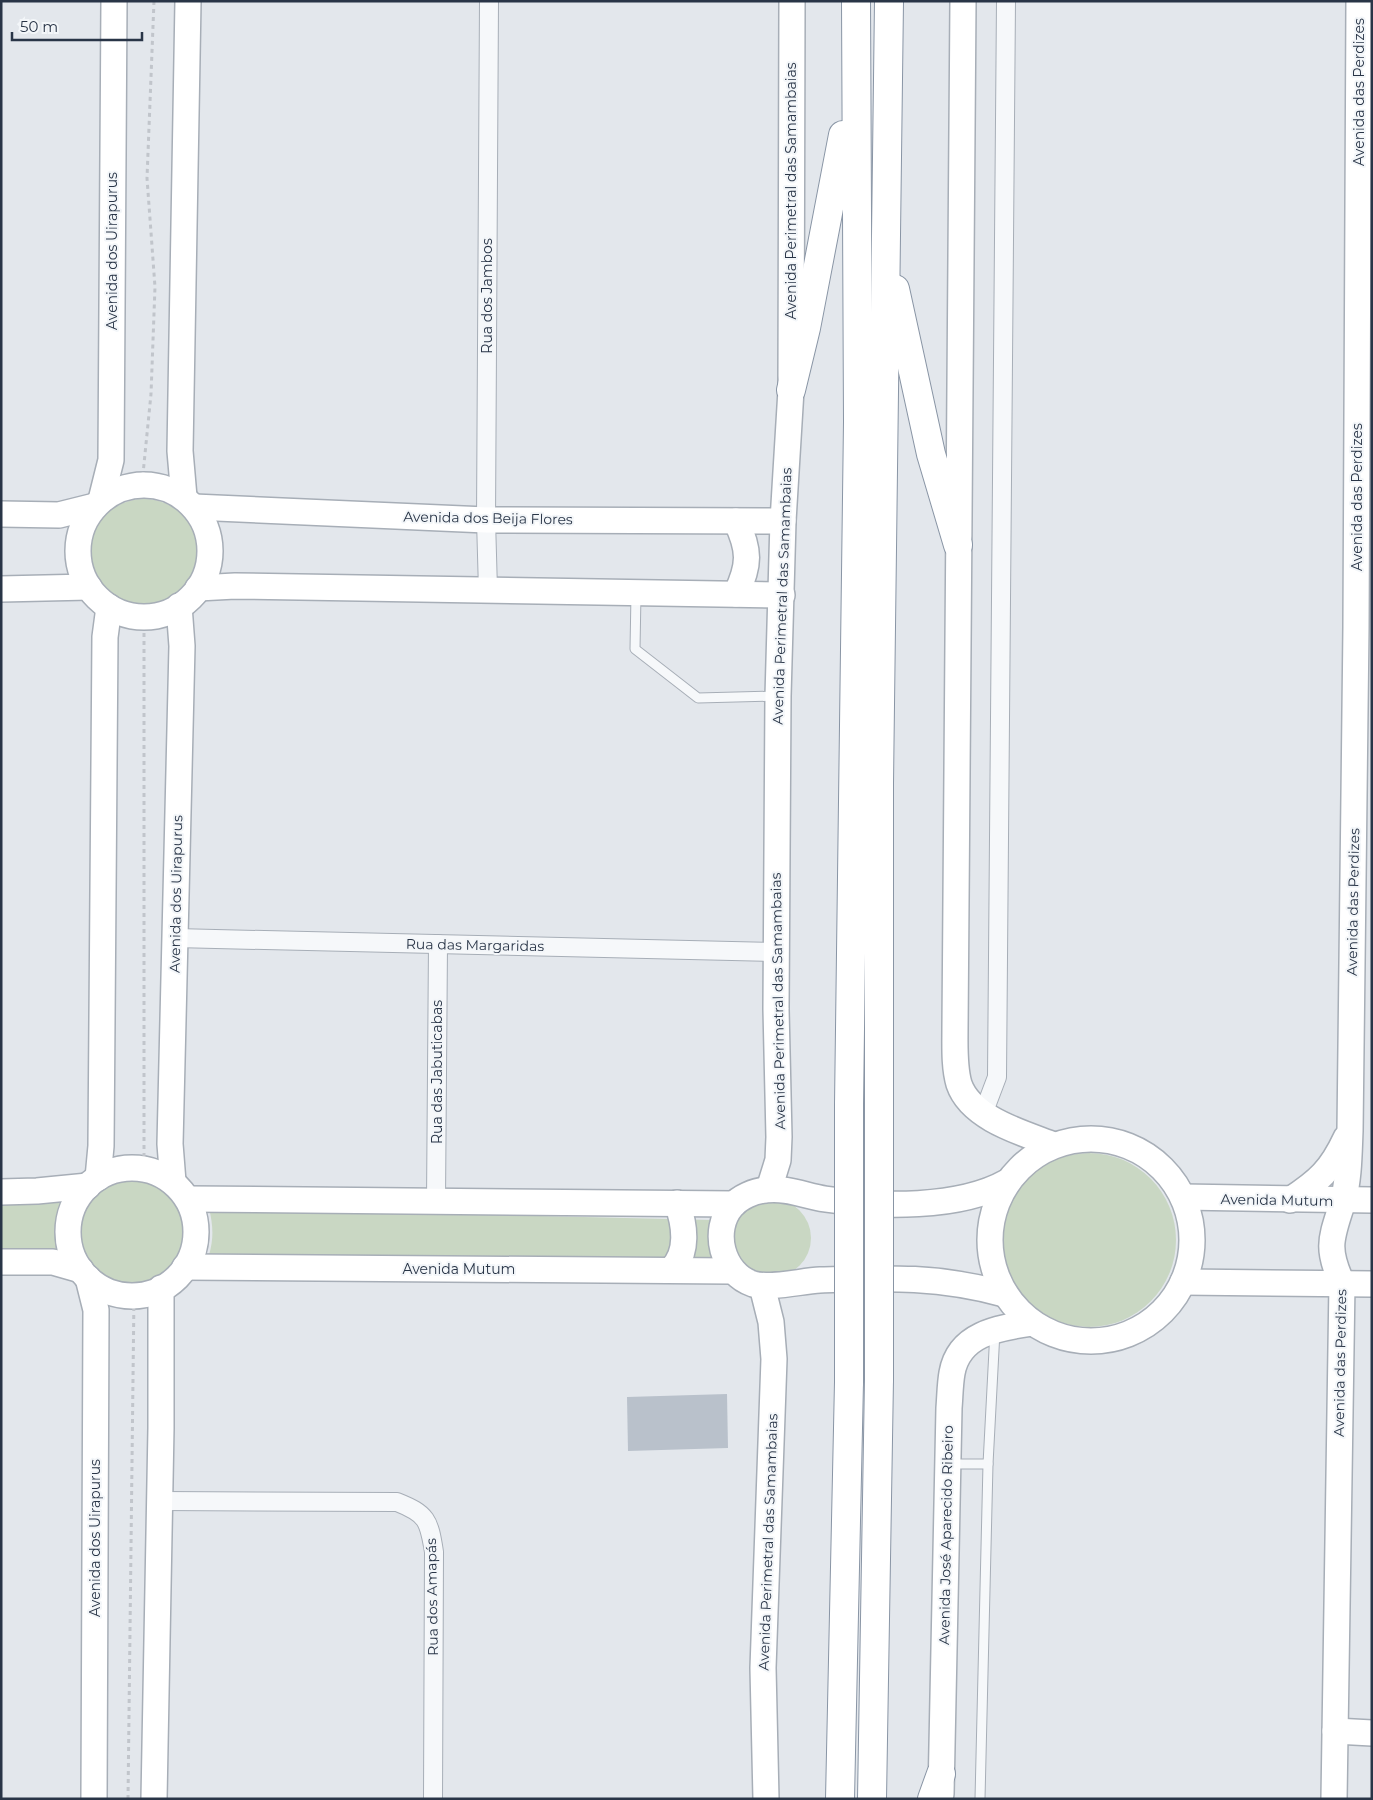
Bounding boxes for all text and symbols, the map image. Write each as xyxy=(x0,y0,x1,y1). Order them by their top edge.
scale bar xyxy=(12,10,142,42)
text: 50 m xyxy=(20,17,58,36)
street label: Avenida das Perdizes xyxy=(1350,18,1368,166)
street label: Avenida Perimetral das Samambaias xyxy=(782,62,800,320)
street label: Avenida dos Uirapurus xyxy=(103,172,121,330)
street label: Rua dos Jambos xyxy=(478,238,496,354)
street label: Avenida das Perdizes xyxy=(1348,423,1366,571)
street label: Avenida Perimetral das Samambaias xyxy=(769,467,795,725)
street label: Avenida dos Beija Flores xyxy=(403,508,573,528)
street label: Avenida dos Uirapurus xyxy=(166,815,186,973)
street label: Avenida das Perdizes xyxy=(1343,828,1363,976)
street label: Avenida Perimetral das Samambaias xyxy=(767,872,789,1130)
street label: Rua das Margaridas xyxy=(406,935,545,955)
street label: Rua das Jabuticabas xyxy=(428,1000,446,1144)
street label: Avenida Mutum xyxy=(1220,1190,1334,1210)
street label: Avenida Mutum xyxy=(403,1260,515,1278)
street label: Avenida das Perdizes xyxy=(1330,1289,1350,1437)
street label: Avenida Perimetral das Samambaias xyxy=(755,1413,781,1671)
street label: Avenida José Aparecido Ribeiro xyxy=(935,1425,957,1645)
street label: Avenida dos Uirapurus xyxy=(86,1459,104,1617)
street label: Rua dos Amapás xyxy=(422,1538,442,1656)

